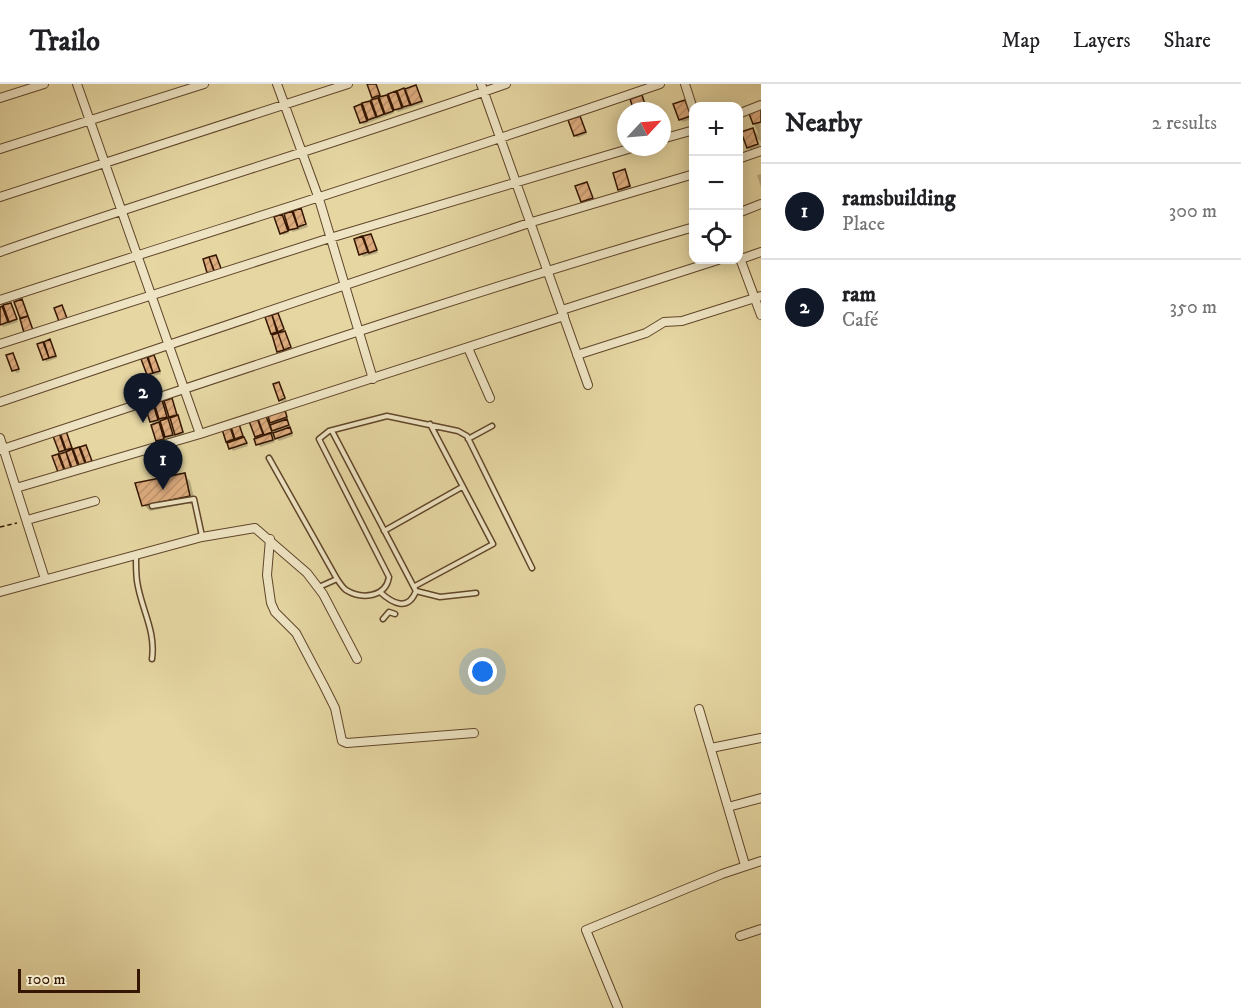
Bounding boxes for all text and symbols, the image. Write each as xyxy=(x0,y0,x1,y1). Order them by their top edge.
text: Trailo xyxy=(30,24,100,59)
text: Map xyxy=(1001,28,1040,54)
text: Layers xyxy=(1073,28,1131,54)
text: Share xyxy=(1164,28,1211,54)
north arrow xyxy=(617,102,671,156)
map controls xyxy=(689,102,743,264)
button: + xyxy=(689,102,743,156)
text: Nearby xyxy=(785,107,862,140)
text: 2 results xyxy=(1152,111,1217,136)
button: − xyxy=(689,156,743,210)
text: ramsbuilding xyxy=(842,185,955,212)
text: 1 xyxy=(801,199,808,224)
text: 300 m xyxy=(1169,199,1217,224)
button: locate xyxy=(689,210,743,264)
text: Place xyxy=(842,212,885,237)
text: ram xyxy=(842,281,876,308)
text: 2 xyxy=(800,295,809,320)
text: 350 m xyxy=(1170,295,1217,320)
text: Café xyxy=(842,308,878,333)
pin: 2 xyxy=(124,374,162,423)
pin: 1 xyxy=(144,440,182,490)
your location xyxy=(468,657,497,686)
scale bar xyxy=(18,966,140,994)
text: 100 m xyxy=(27,969,66,989)

